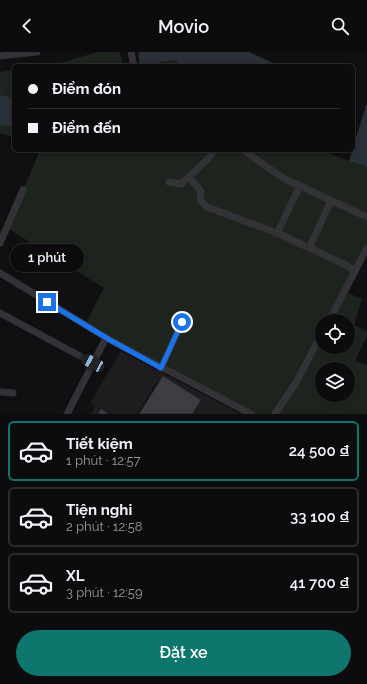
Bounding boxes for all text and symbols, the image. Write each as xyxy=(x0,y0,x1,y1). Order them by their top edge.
icon: back xyxy=(16,15,38,37)
icon: search xyxy=(329,15,351,37)
text: Movio xyxy=(158,16,209,37)
text: Điểm đón xyxy=(52,80,121,98)
text: Điểm đến xyxy=(52,119,121,137)
callout: 1 phút xyxy=(10,244,84,272)
text: 1 phút xyxy=(28,250,66,265)
route end xyxy=(38,293,56,311)
route start xyxy=(173,313,191,331)
map controls xyxy=(315,314,355,402)
button: locate xyxy=(315,314,355,354)
car xyxy=(80,352,106,374)
button: layers xyxy=(315,362,355,402)
icon: car xyxy=(18,433,54,469)
text: Tiết kiệm xyxy=(66,435,133,453)
text: 24 500 ₫ xyxy=(289,442,349,460)
text: 1 phút · 12:57 xyxy=(66,453,140,468)
icon: car xyxy=(18,499,54,535)
text: Tiện nghi xyxy=(66,501,132,519)
text: 33 100 ₫ xyxy=(290,508,349,526)
text: 2 phút · 12:58 xyxy=(66,519,142,534)
icon: car xyxy=(18,565,54,601)
text: XL xyxy=(66,567,84,585)
text: 41 700 ₫ xyxy=(290,574,349,592)
text: 3 phút · 12:59 xyxy=(66,585,143,600)
button: Đặt xe xyxy=(16,630,351,676)

